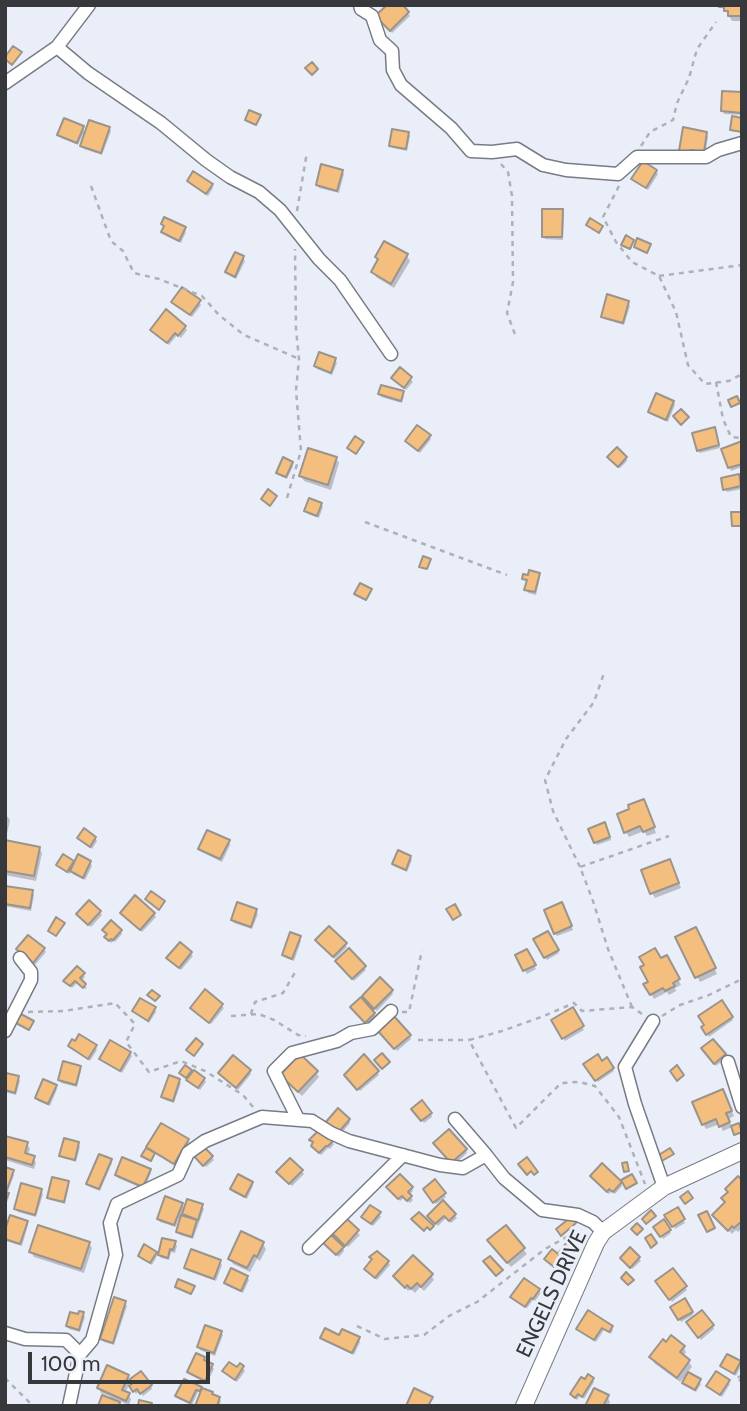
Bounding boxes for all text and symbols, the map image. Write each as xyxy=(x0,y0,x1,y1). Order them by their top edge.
street label: ENGELS DRIVE xyxy=(512,1226,592,1362)
scale bar xyxy=(32,1338,214,1382)
text: 100 m xyxy=(41,1351,100,1376)

